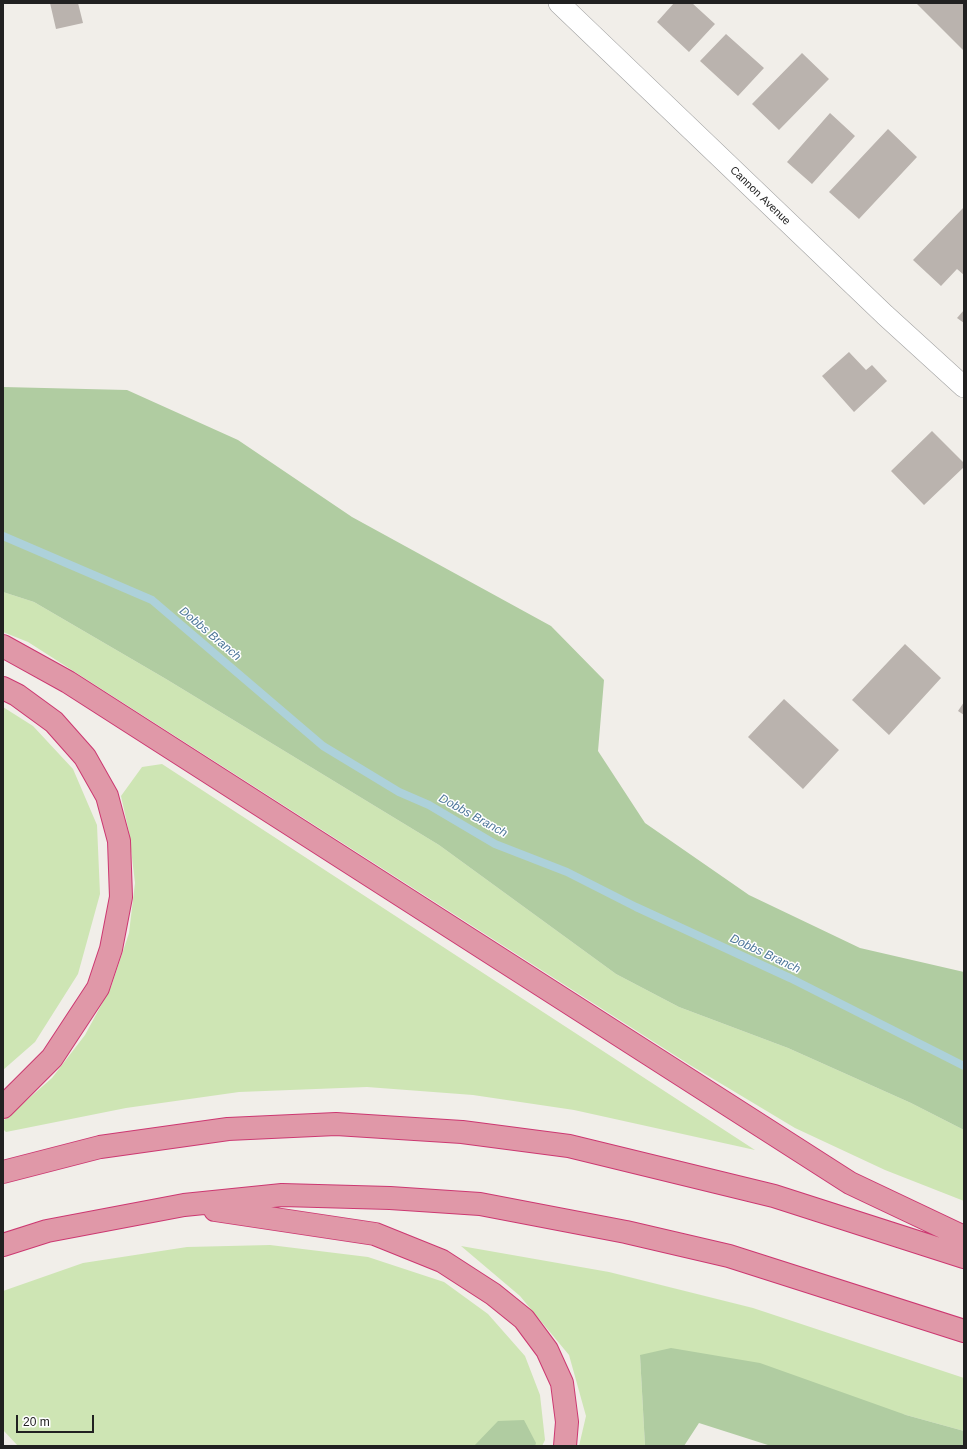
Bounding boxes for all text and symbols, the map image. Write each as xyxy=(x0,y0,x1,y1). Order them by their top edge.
street label: Cannon Avenue xyxy=(727,164,793,228)
water label: Dobbs Branch xyxy=(176,604,244,664)
water label: Dobbs Branch xyxy=(436,791,510,841)
water label: Dobbs Branch xyxy=(727,931,803,977)
scale bar xyxy=(18,1407,96,1433)
text: 20 m xyxy=(23,1415,50,1429)

